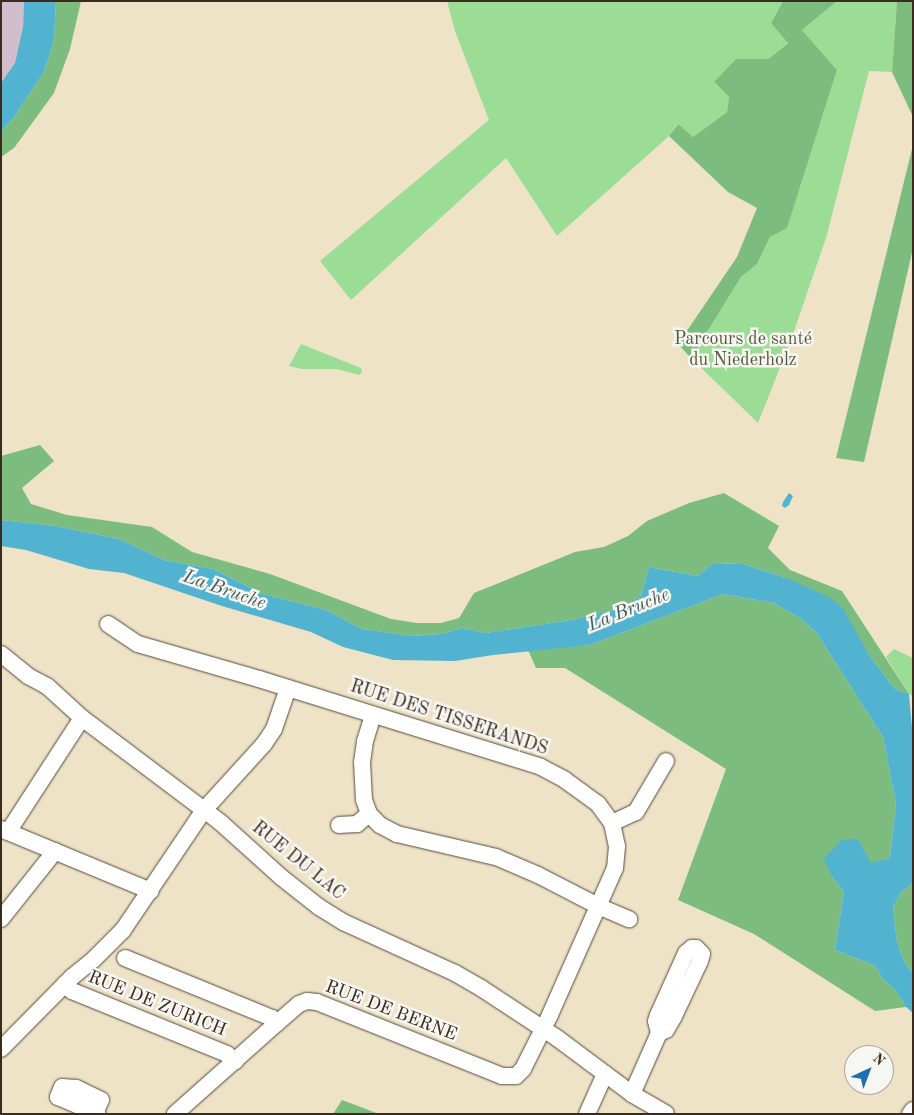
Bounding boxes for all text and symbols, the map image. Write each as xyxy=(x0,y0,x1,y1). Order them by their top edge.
park label: Parcours de santé du Niederholz xyxy=(674,329,812,372)
water label: La Bruche xyxy=(180,566,268,616)
water label: La Bruche xyxy=(585,584,673,638)
street label: RUE DES TISSERANDS xyxy=(347,676,551,760)
street label: RUE DU LAC xyxy=(247,817,349,905)
street label: RUE DE ZURICH xyxy=(85,966,229,1042)
street label: RUE DE BERNE xyxy=(322,976,460,1046)
north arrow xyxy=(844,1045,894,1095)
text: N xyxy=(870,1051,887,1069)

